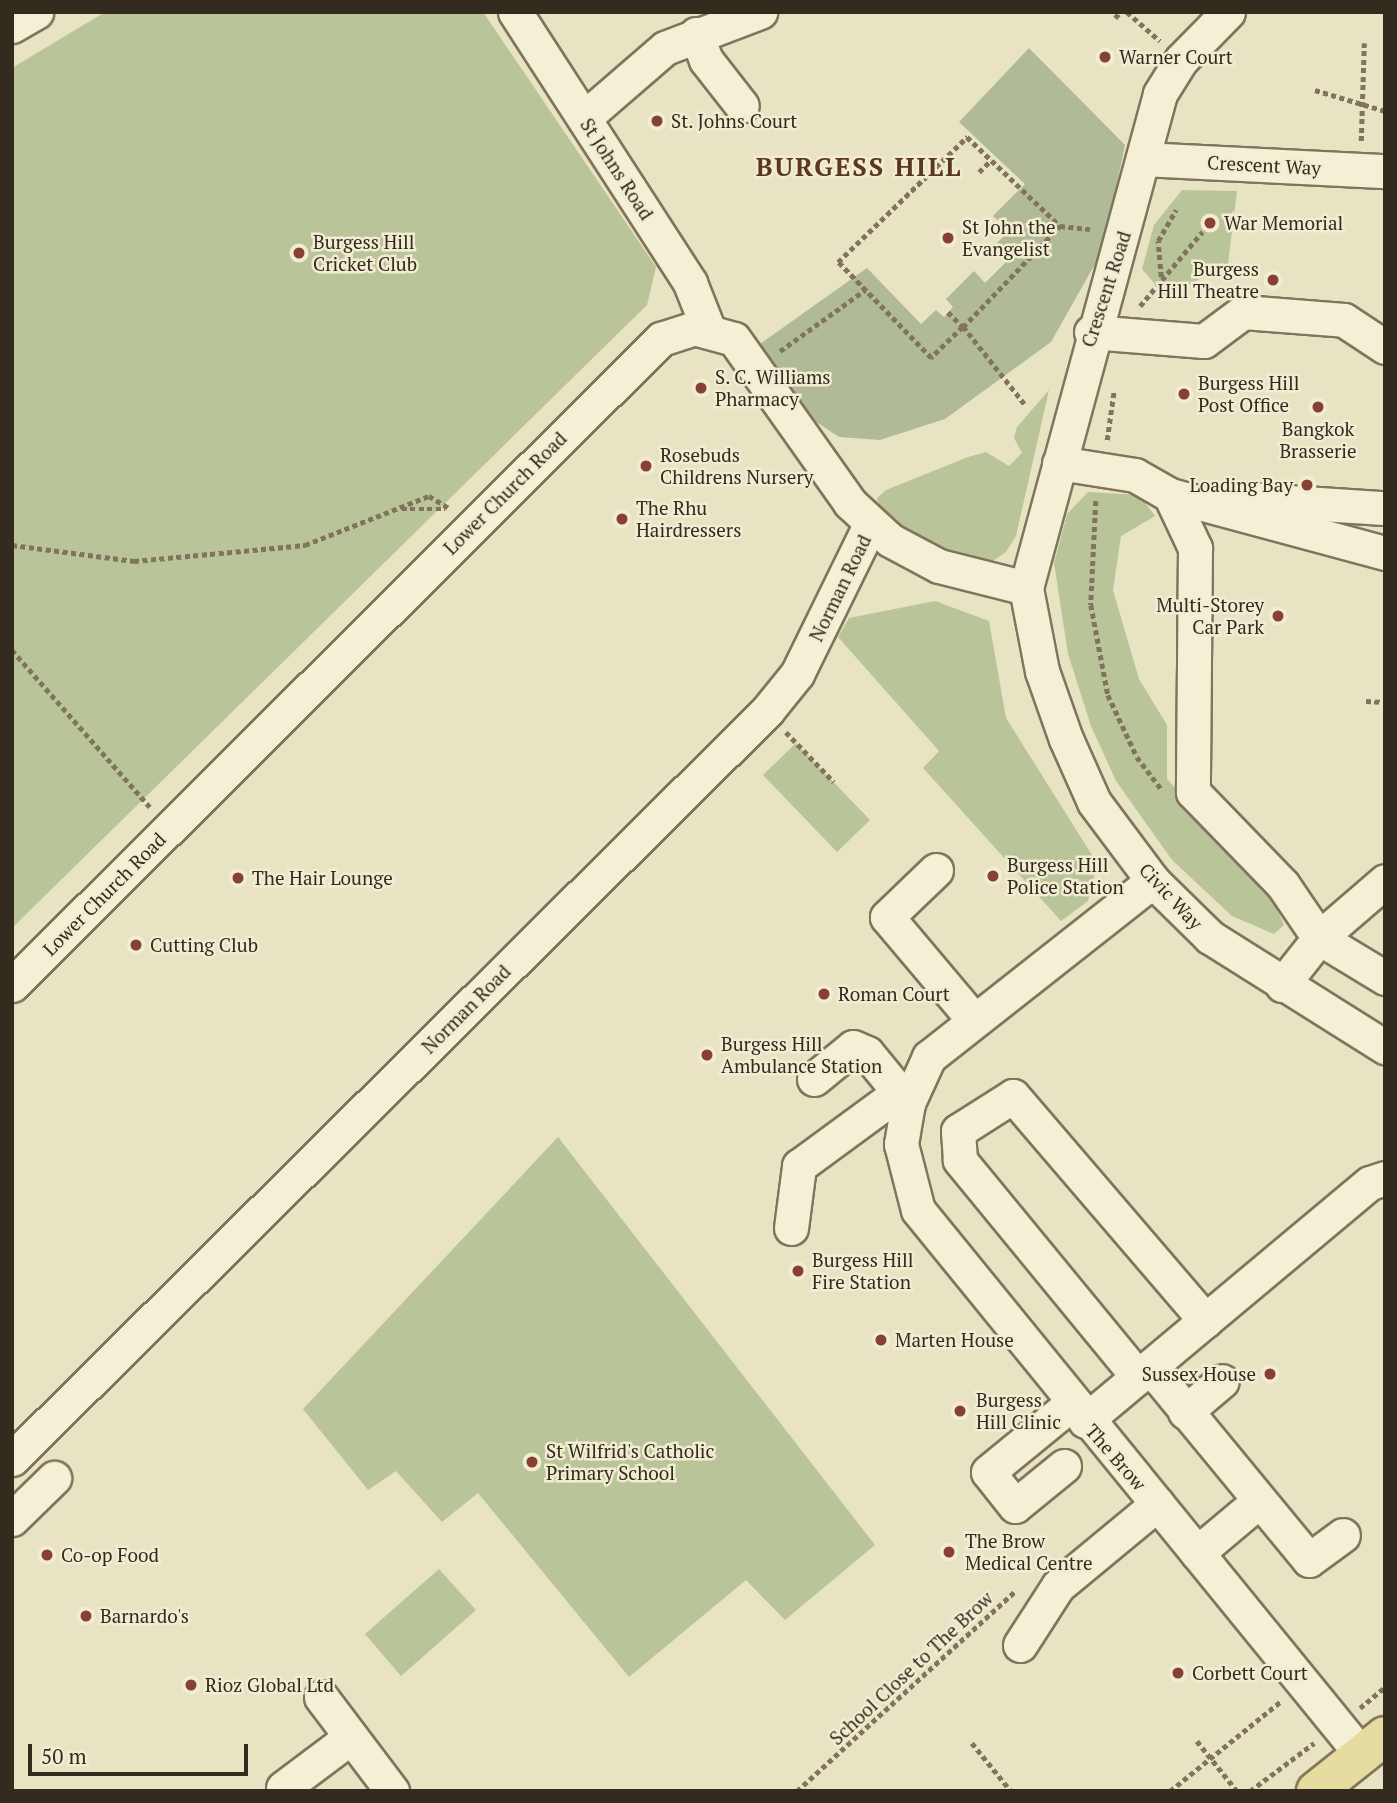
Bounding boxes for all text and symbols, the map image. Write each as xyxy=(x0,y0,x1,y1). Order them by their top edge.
place label: Warner Court xyxy=(1119,46,1233,68)
marker: Warner Court xyxy=(1097,49,1113,65)
place label: St. Johns Court xyxy=(671,110,798,132)
marker: St. Johns Court xyxy=(649,113,665,129)
street label: St Johns Road xyxy=(576,114,658,224)
district label: BURGESS HILL xyxy=(757,151,961,183)
street label: Crescent Way xyxy=(1206,151,1322,179)
place label: War Memorial xyxy=(1224,212,1343,234)
marker: War Memorial xyxy=(1202,215,1218,231)
place label: St John the Evangelist xyxy=(962,216,1056,260)
street label: Crescent Road xyxy=(1077,228,1135,350)
marker: St John the Evangelist xyxy=(940,230,956,246)
place label: Burgess Hill Cricket Club xyxy=(313,231,417,275)
marker: Burgess Hill Cricket Club xyxy=(291,245,307,261)
place label: Burgess Hill Theatre xyxy=(1157,258,1259,302)
marker: Burgess Hill Theatre xyxy=(1265,272,1281,288)
place label: S. C. Williams Pharmacy xyxy=(715,366,832,410)
place label: Burgess Hill Post Office xyxy=(1198,372,1299,416)
marker: S. C. Williams Pharmacy xyxy=(693,380,709,396)
marker: Burgess Hill Post Office xyxy=(1176,386,1192,402)
marker: Bangkok Brasserie xyxy=(1310,399,1326,415)
place label: Bangkok Brasserie xyxy=(1279,418,1357,462)
street label: Lower Church Road xyxy=(439,427,571,559)
place label: Rosebuds Childrens Nursery xyxy=(660,444,813,488)
marker: Rosebuds Childrens Nursery xyxy=(638,458,654,474)
place label: Loading Bay xyxy=(1189,474,1293,496)
marker: Loading Bay xyxy=(1299,477,1315,493)
place label: The Rhu Hairdressers xyxy=(636,497,741,541)
marker: The Rhu Hairdressers xyxy=(614,511,630,527)
street label: Norman Road xyxy=(804,531,876,645)
place label: Multi-Storey Car Park xyxy=(1156,594,1264,638)
marker: Multi-Storey Car Park xyxy=(1270,608,1286,624)
street label: Lower Church Road xyxy=(38,828,170,960)
place label: Burgess Hill Police Station xyxy=(1007,854,1124,898)
street label: Civic Way xyxy=(1135,858,1207,934)
place label: The Hair Lounge xyxy=(252,867,393,889)
marker: Burgess Hill Police Station xyxy=(985,868,1001,884)
marker: The Hair Lounge xyxy=(230,870,246,886)
place label: Cutting Club xyxy=(150,934,258,956)
marker: Cutting Club xyxy=(128,937,144,953)
street label: Norman Road xyxy=(417,960,515,1058)
place label: Roman Court xyxy=(838,983,950,1005)
marker: Roman Court xyxy=(816,986,832,1002)
place label: Burgess Hill Ambulance Station xyxy=(721,1033,882,1077)
marker: Burgess Hill Ambulance Station xyxy=(699,1047,715,1063)
place label: Burgess Hill Fire Station xyxy=(812,1249,913,1293)
marker: Burgess Hill Fire Station xyxy=(790,1263,806,1279)
place label: Marten House xyxy=(895,1329,1014,1351)
marker: Marten House xyxy=(873,1332,889,1348)
place label: Sussex House xyxy=(1142,1363,1256,1385)
marker: Sussex House xyxy=(1262,1366,1278,1382)
place label: Burgess Hill Clinic xyxy=(976,1389,1061,1433)
marker: Burgess Hill Clinic xyxy=(950,1401,970,1421)
street label: The Brow xyxy=(1081,1419,1151,1495)
place label: St Wilfrid's Catholic Primary School xyxy=(546,1440,714,1484)
marker: St Wilfrid's Catholic Primary School xyxy=(524,1454,540,1470)
place label: The Brow Medical Centre xyxy=(965,1530,1093,1574)
marker: The Brow Medical Centre xyxy=(939,1542,959,1562)
place label: Co-op Food xyxy=(61,1544,159,1566)
marker: Co-op Food xyxy=(39,1547,55,1563)
street label: School Close to The Brow xyxy=(825,1586,997,1750)
place label: Barnardo's xyxy=(100,1605,189,1627)
marker: Barnardo's xyxy=(78,1608,94,1624)
place label: Corbett Court xyxy=(1192,1662,1308,1684)
marker: Corbett Court xyxy=(1170,1665,1186,1681)
place label: Rioz Global Ltd xyxy=(205,1674,334,1696)
marker: Rioz Global Ltd xyxy=(183,1677,199,1693)
scale bar xyxy=(32,1730,252,1774)
text: 50 m xyxy=(41,1742,87,1770)

